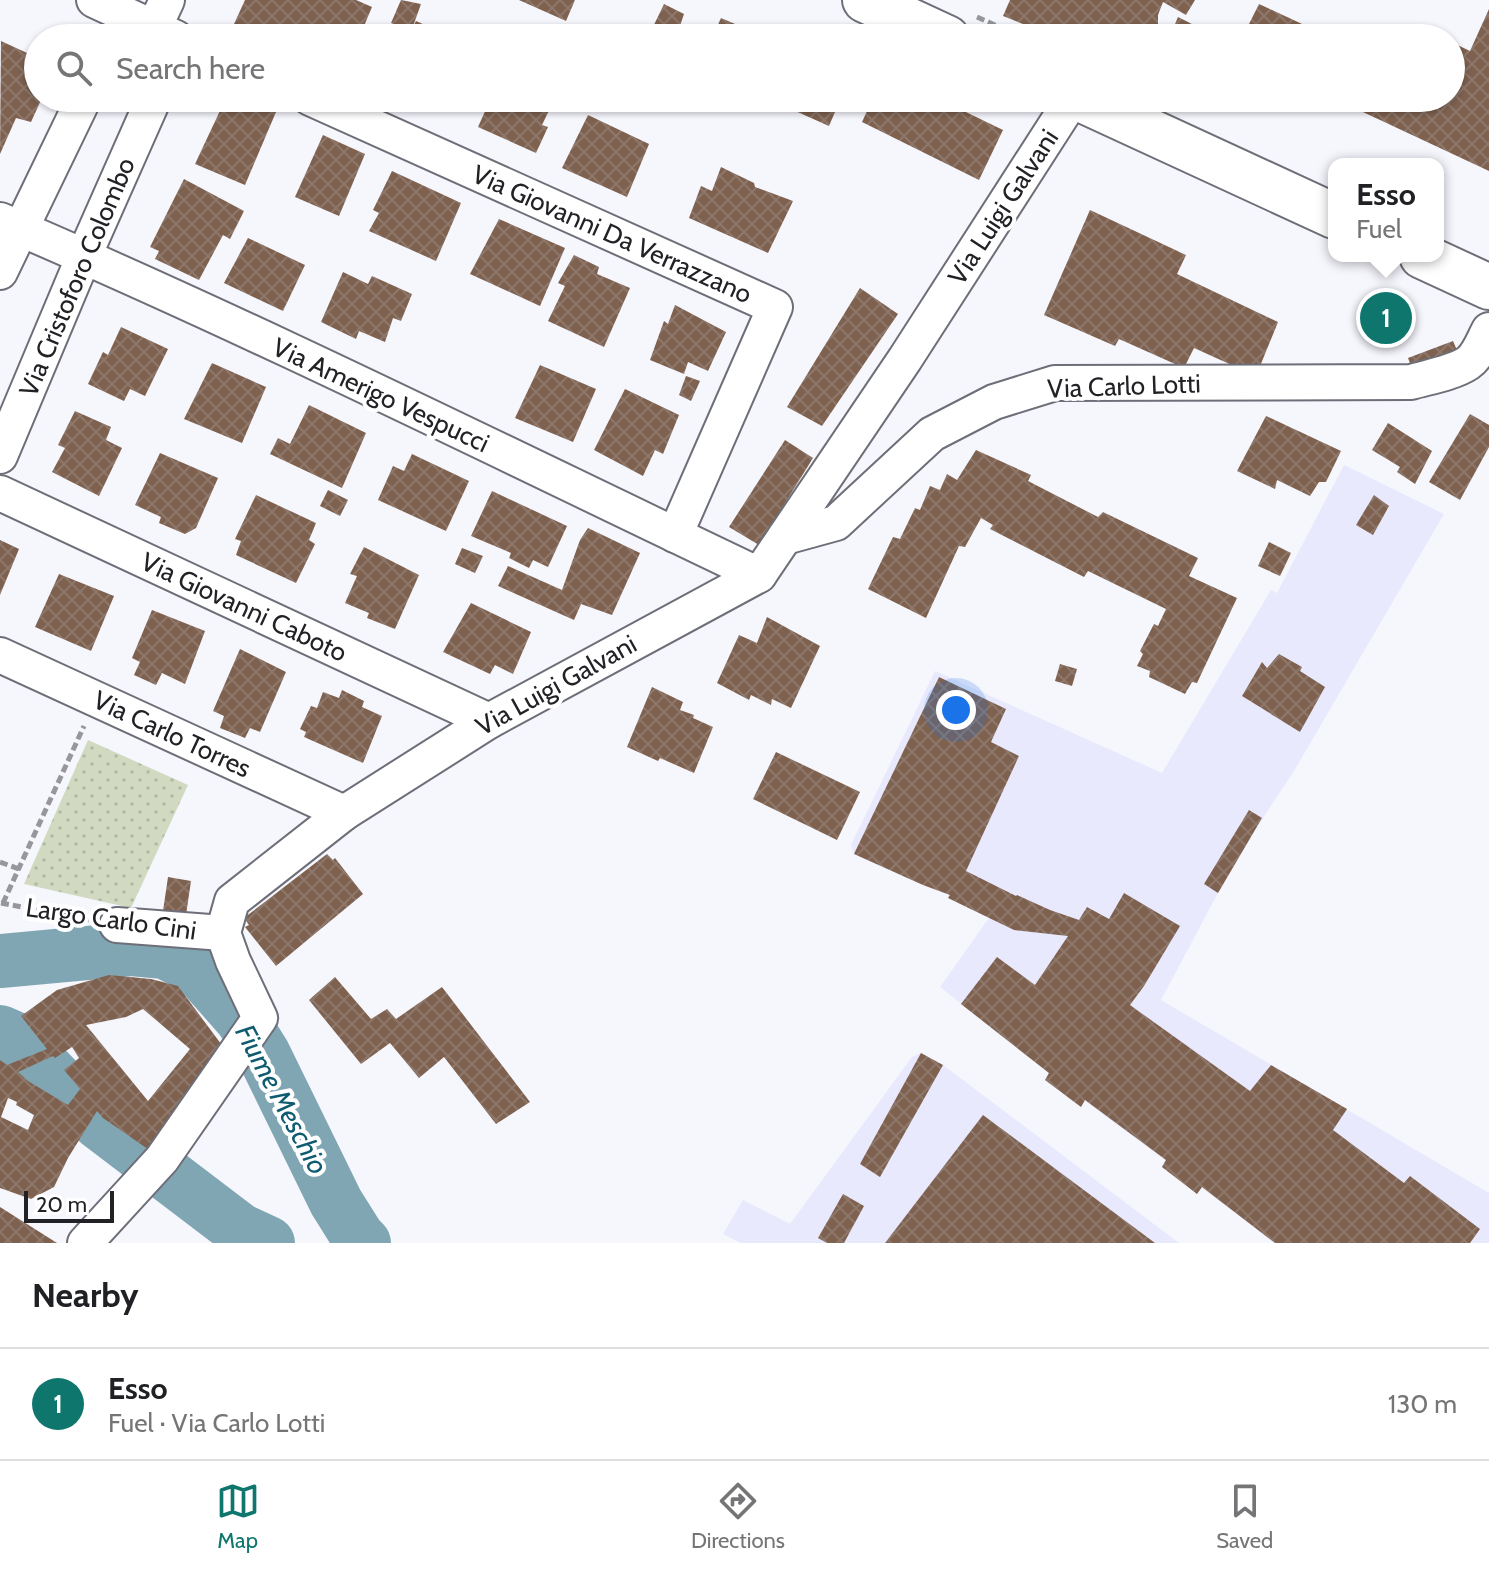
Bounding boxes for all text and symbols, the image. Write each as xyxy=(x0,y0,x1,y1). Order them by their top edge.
search box xyxy=(24,24,1465,112)
icon: search xyxy=(52,46,96,90)
text: Search here xyxy=(116,50,265,87)
street label: Via Luigi Galvani xyxy=(941,123,1065,291)
street label: Via Cristoforo Colombo xyxy=(12,153,142,401)
street label: Via Giovanni Da Verrazzano xyxy=(467,158,757,310)
popup xyxy=(1328,158,1444,262)
text: Esso xyxy=(1356,176,1416,213)
text: Fuel xyxy=(1356,213,1402,245)
pin: 1 xyxy=(1360,288,1412,348)
street label: Via Amerigo Vespucci xyxy=(268,331,494,459)
street label: Via Carlo Lotti xyxy=(1047,367,1201,405)
street label: Via Giovanni Caboto xyxy=(136,545,352,669)
street label: Via Luigi Galvani xyxy=(470,628,642,742)
street label: Via Carlo Torres xyxy=(88,684,256,785)
your location xyxy=(936,690,976,730)
street label: Largo Carlo Cini xyxy=(24,891,198,947)
water label: Fiume Meschio xyxy=(228,1018,336,1180)
scale bar xyxy=(24,1187,114,1223)
text: 20 m xyxy=(36,1191,87,1218)
text: Nearby xyxy=(32,1274,139,1316)
text: Esso xyxy=(108,1370,168,1407)
text: 1 xyxy=(53,1388,63,1420)
text: 130 m xyxy=(1388,1388,1457,1420)
text: Fuel · Via Carlo Lotti xyxy=(108,1407,325,1439)
tab: Map xyxy=(216,1479,260,1554)
tab: Directions xyxy=(691,1479,785,1554)
tab: Saved xyxy=(1216,1479,1273,1554)

